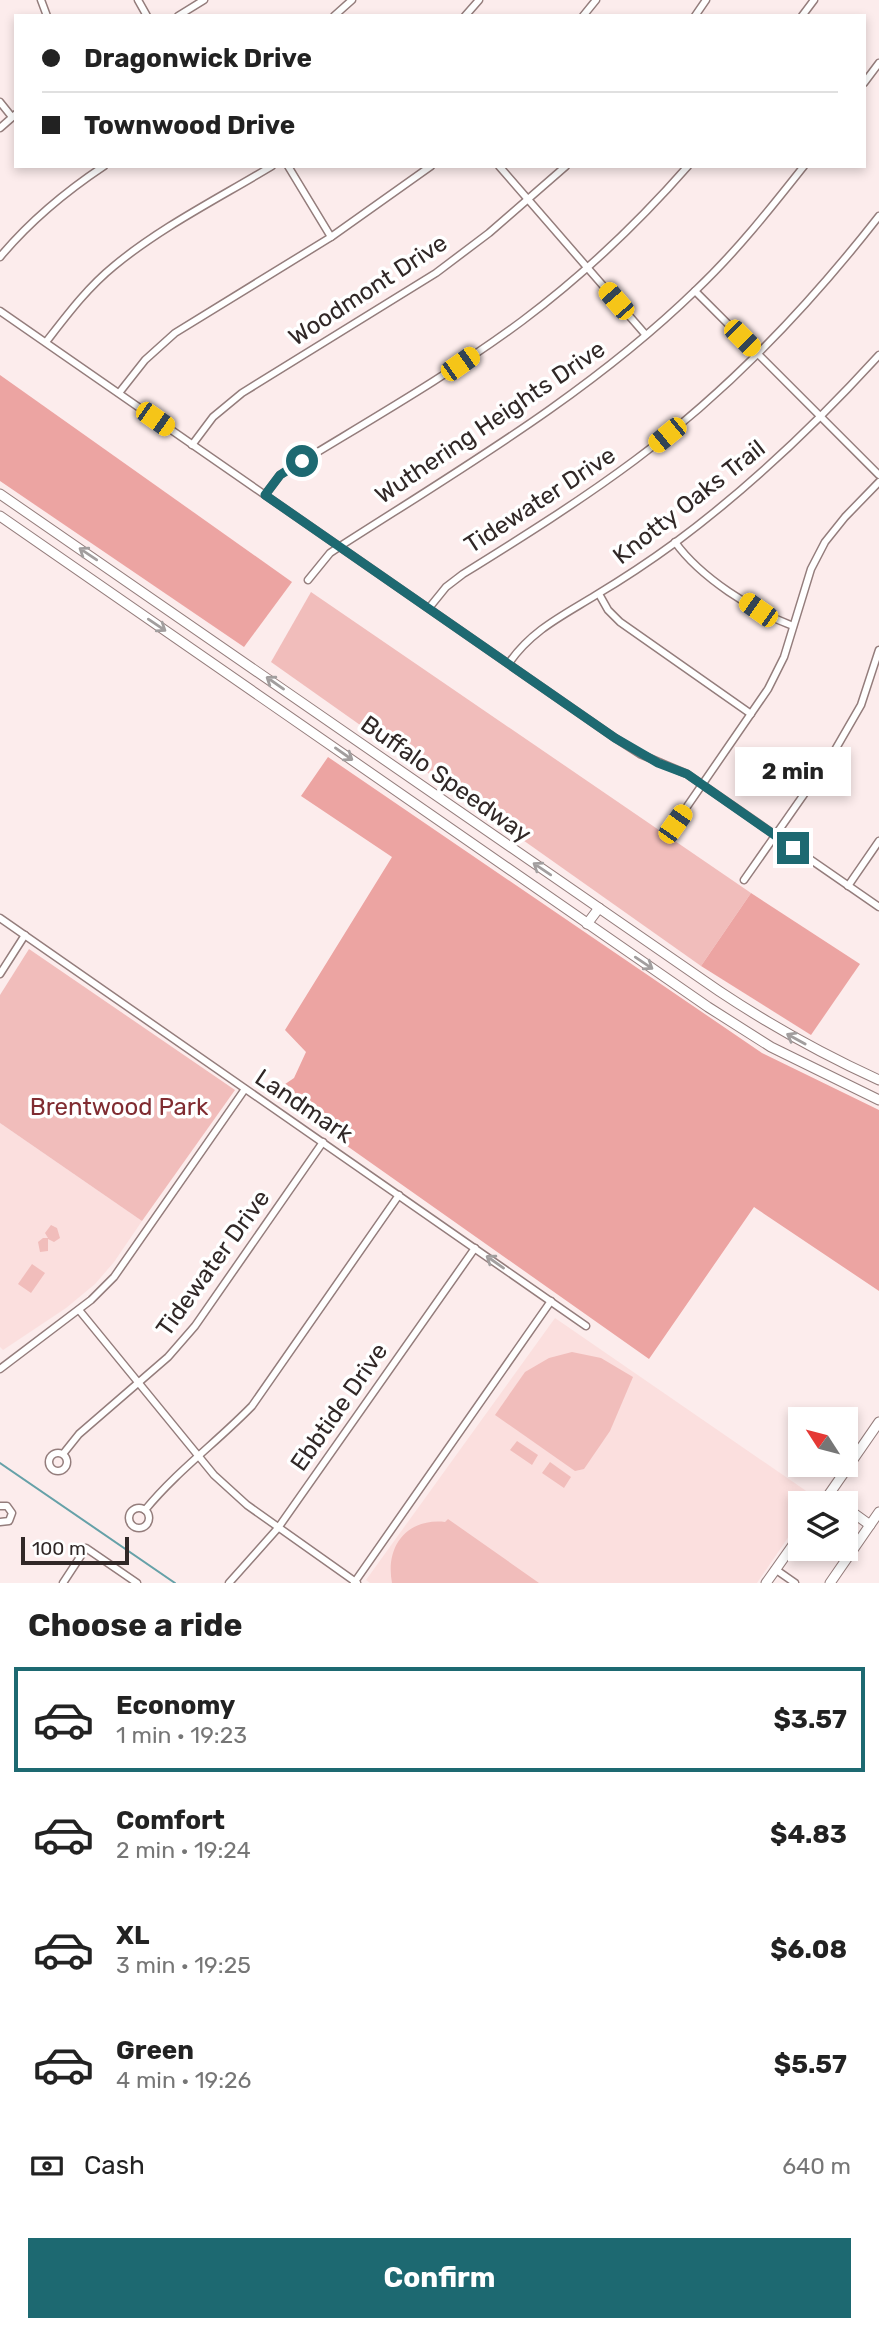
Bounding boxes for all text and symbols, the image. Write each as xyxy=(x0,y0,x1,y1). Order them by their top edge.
text: Dragonwick Drive xyxy=(84,43,312,74)
text: Townwood Drive xyxy=(84,110,295,141)
street label: Woodmont Drive xyxy=(284,228,452,352)
car xyxy=(595,278,638,324)
car xyxy=(720,316,765,360)
street label: Wuthering Heights Drive xyxy=(370,335,610,509)
car xyxy=(437,343,484,385)
car xyxy=(132,398,179,440)
car xyxy=(645,414,690,456)
street label: Knotty Oaks Trail xyxy=(608,434,770,570)
street label: Tidewater Drive xyxy=(459,441,621,559)
route start xyxy=(286,445,318,477)
one-way arrow xyxy=(79,547,98,561)
car xyxy=(735,589,782,631)
one-way arrow xyxy=(147,618,166,632)
one-way arrow xyxy=(266,676,285,690)
street label: Buffalo Speedway xyxy=(356,710,536,848)
callout: 2 min xyxy=(735,746,851,796)
one-way arrow xyxy=(334,747,353,761)
text: 2 min xyxy=(762,757,824,785)
car xyxy=(655,801,696,847)
route end xyxy=(777,832,809,864)
one-way arrow xyxy=(533,862,553,876)
one-way arrow xyxy=(634,956,653,970)
one-way arrow xyxy=(786,1032,806,1046)
street label: Landmark xyxy=(250,1063,359,1149)
park label: Brentwood Park xyxy=(30,1093,209,1121)
street label: Tidewater Drive xyxy=(151,1184,275,1342)
one-way arrow xyxy=(486,1255,505,1269)
street label: Ebbtide Drive xyxy=(285,1338,393,1476)
north arrow xyxy=(788,1407,858,1477)
map controls xyxy=(788,1407,858,1561)
button: layers xyxy=(788,1491,858,1561)
scale bar xyxy=(21,1534,130,1566)
text: 100 m xyxy=(32,1537,86,1560)
text: Choose a ride xyxy=(28,1606,242,1644)
icon: car xyxy=(32,1688,95,1751)
text: Economy xyxy=(116,1690,235,1721)
text: $3.57 xyxy=(773,1704,847,1735)
text: 1 min · 19:23 xyxy=(116,1721,247,1749)
icon: car xyxy=(32,1803,95,1866)
text: Comfort xyxy=(116,1805,225,1836)
text: $4.83 xyxy=(770,1819,847,1850)
text: 2 min · 19:24 xyxy=(116,1836,251,1864)
icon: car xyxy=(32,1918,95,1981)
text: XL xyxy=(116,1920,149,1951)
text: $6.08 xyxy=(770,1934,847,1965)
text: 3 min · 19:25 xyxy=(116,1951,251,1979)
icon: car xyxy=(32,2033,95,2096)
text: Green xyxy=(116,2035,194,2066)
text: $5.57 xyxy=(774,2049,847,2080)
text: 4 min · 19:26 xyxy=(116,2066,251,2094)
icon: cash xyxy=(28,2147,66,2185)
text: Cash xyxy=(84,2150,145,2181)
text: 640 m xyxy=(782,2152,851,2180)
button: Confirm xyxy=(28,2238,851,2318)

